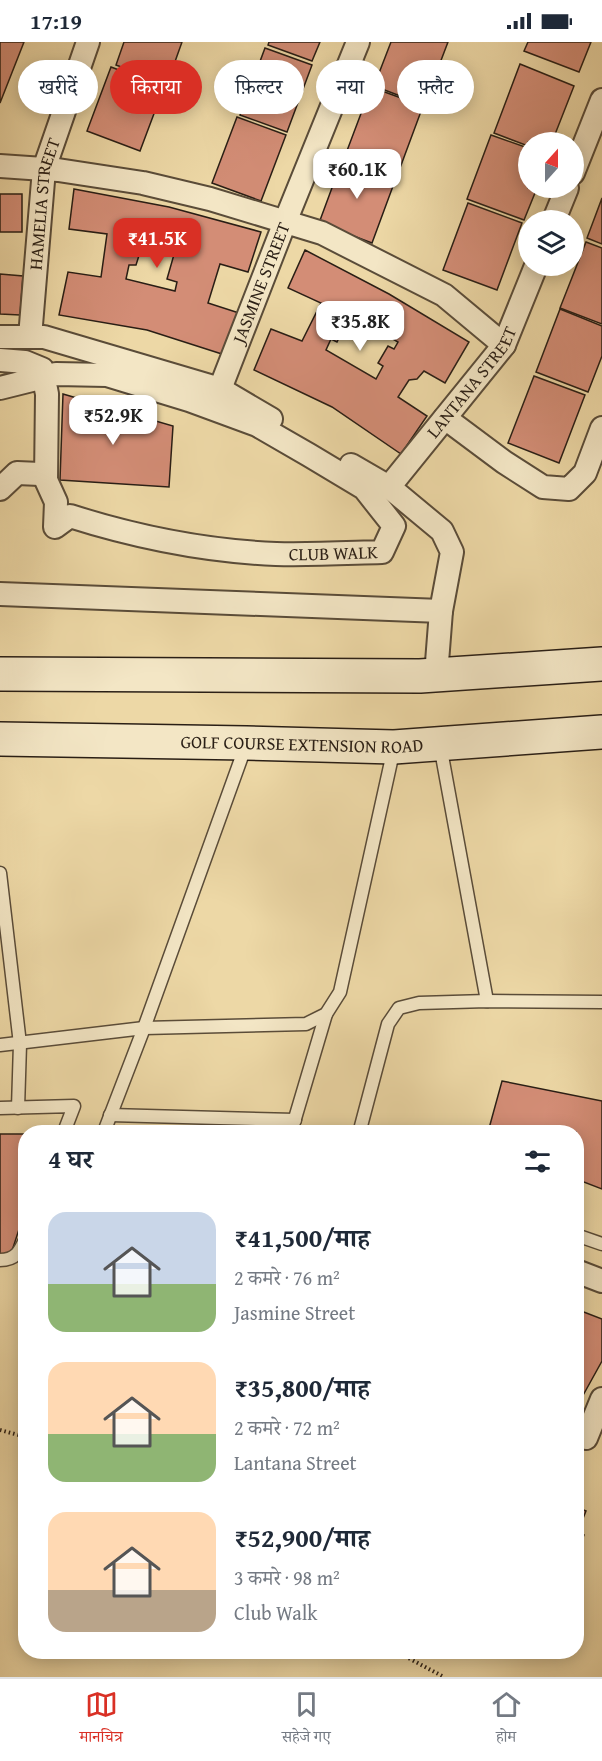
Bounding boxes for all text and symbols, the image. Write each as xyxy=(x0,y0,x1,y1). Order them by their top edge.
text: 17:19 xyxy=(30,5,82,37)
chip: खरीदें xyxy=(18,60,98,114)
chip: किराया xyxy=(110,60,202,114)
chip: फ़िल्टर xyxy=(214,60,304,114)
chip: नया xyxy=(316,60,385,114)
chip: फ़्लैट xyxy=(397,60,474,114)
north arrow xyxy=(518,132,584,198)
map controls xyxy=(518,132,584,276)
street label: HAMELIA STREET xyxy=(22,134,67,271)
pin: ₹60.1K xyxy=(308,149,406,200)
text: ₹60.1K xyxy=(327,154,387,183)
button: layers xyxy=(518,210,584,276)
pin: ₹41.5K xyxy=(108,218,206,269)
street label: JASMINE STREET xyxy=(224,218,297,349)
text: ₹41.5K xyxy=(127,223,187,252)
pin: ₹35.8K xyxy=(311,301,409,352)
text: ₹35.8K xyxy=(330,306,390,335)
street label: LANTANA STREET xyxy=(420,322,523,444)
pin: ₹52.9K xyxy=(64,395,162,446)
text: ₹52.9K xyxy=(83,400,143,429)
street label: CLUB WALK xyxy=(289,538,378,567)
street label: GOLF COURSE EXTENSION ROAD xyxy=(180,728,424,760)
text: 4 घर xyxy=(48,1139,93,1178)
icon: filters xyxy=(521,1145,554,1178)
text: ₹41,500/माह xyxy=(234,1218,370,1257)
icon: home xyxy=(96,1236,168,1308)
text: 2 कमरे · 76 m² xyxy=(234,1263,340,1292)
text: Jasmine Street xyxy=(234,1298,355,1327)
text: ₹35,800/माह xyxy=(234,1368,370,1407)
icon: home xyxy=(96,1386,168,1458)
text: 2 कमरे · 72 m² xyxy=(234,1413,340,1442)
text: Lantana Street xyxy=(234,1448,357,1477)
text: ₹52,900/माह xyxy=(234,1518,370,1557)
icon: home xyxy=(96,1536,168,1608)
text: 3 कमरे · 98 m² xyxy=(234,1563,340,1592)
text: Club Walk xyxy=(234,1598,318,1627)
tab: मानचित्र xyxy=(79,1688,123,1752)
tab: सहेजे गए xyxy=(282,1688,331,1752)
tab: होम xyxy=(490,1688,523,1752)

